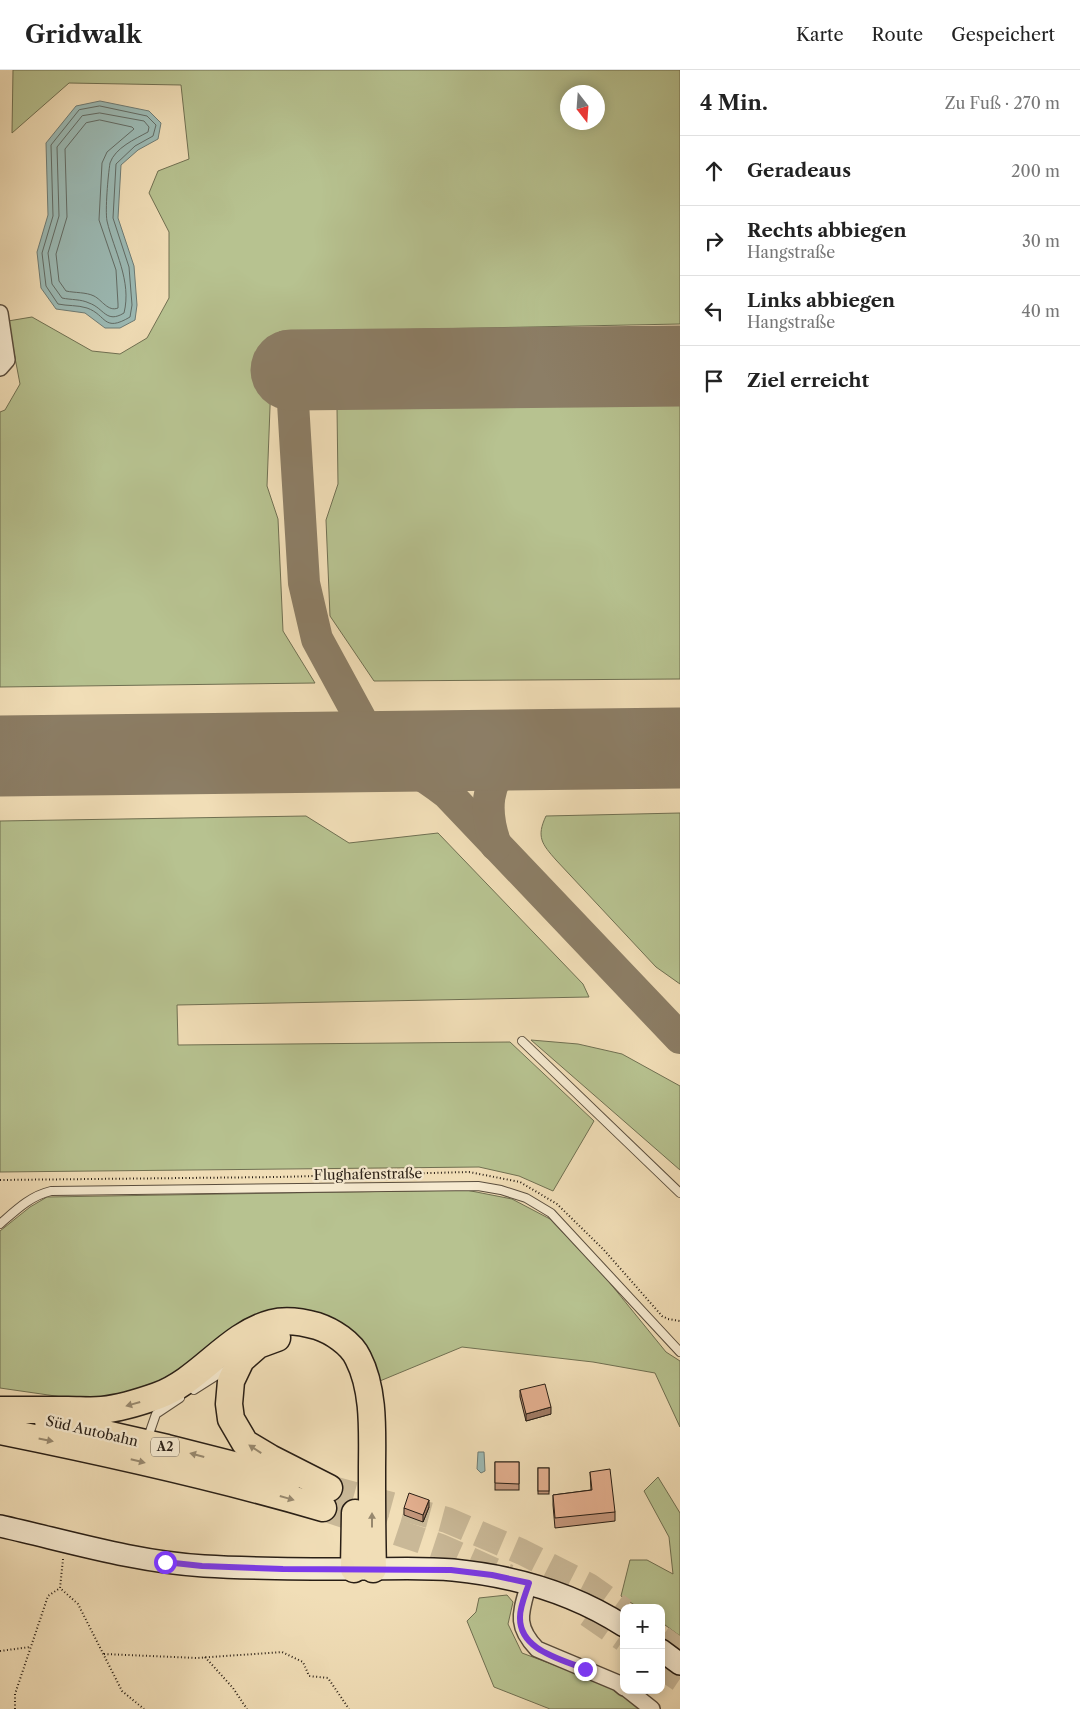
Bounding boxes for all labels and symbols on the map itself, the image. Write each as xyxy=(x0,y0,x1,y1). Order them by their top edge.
north arrow xyxy=(560,85,605,130)
street label: Flughafenstraße xyxy=(314,1164,423,1184)
one-way arrow xyxy=(125,1400,140,1408)
street label: Süd Autobahn xyxy=(44,1412,140,1450)
one-way arrow xyxy=(38,1437,54,1445)
road number: A2 xyxy=(151,1438,179,1456)
one-way arrow xyxy=(248,1444,262,1454)
one-way arrow xyxy=(189,1451,204,1459)
one-way arrow xyxy=(131,1457,146,1465)
one-way arrow xyxy=(280,1494,295,1502)
one-way arrow xyxy=(368,1512,376,1528)
route start xyxy=(154,1551,177,1574)
route end xyxy=(574,1658,597,1681)

